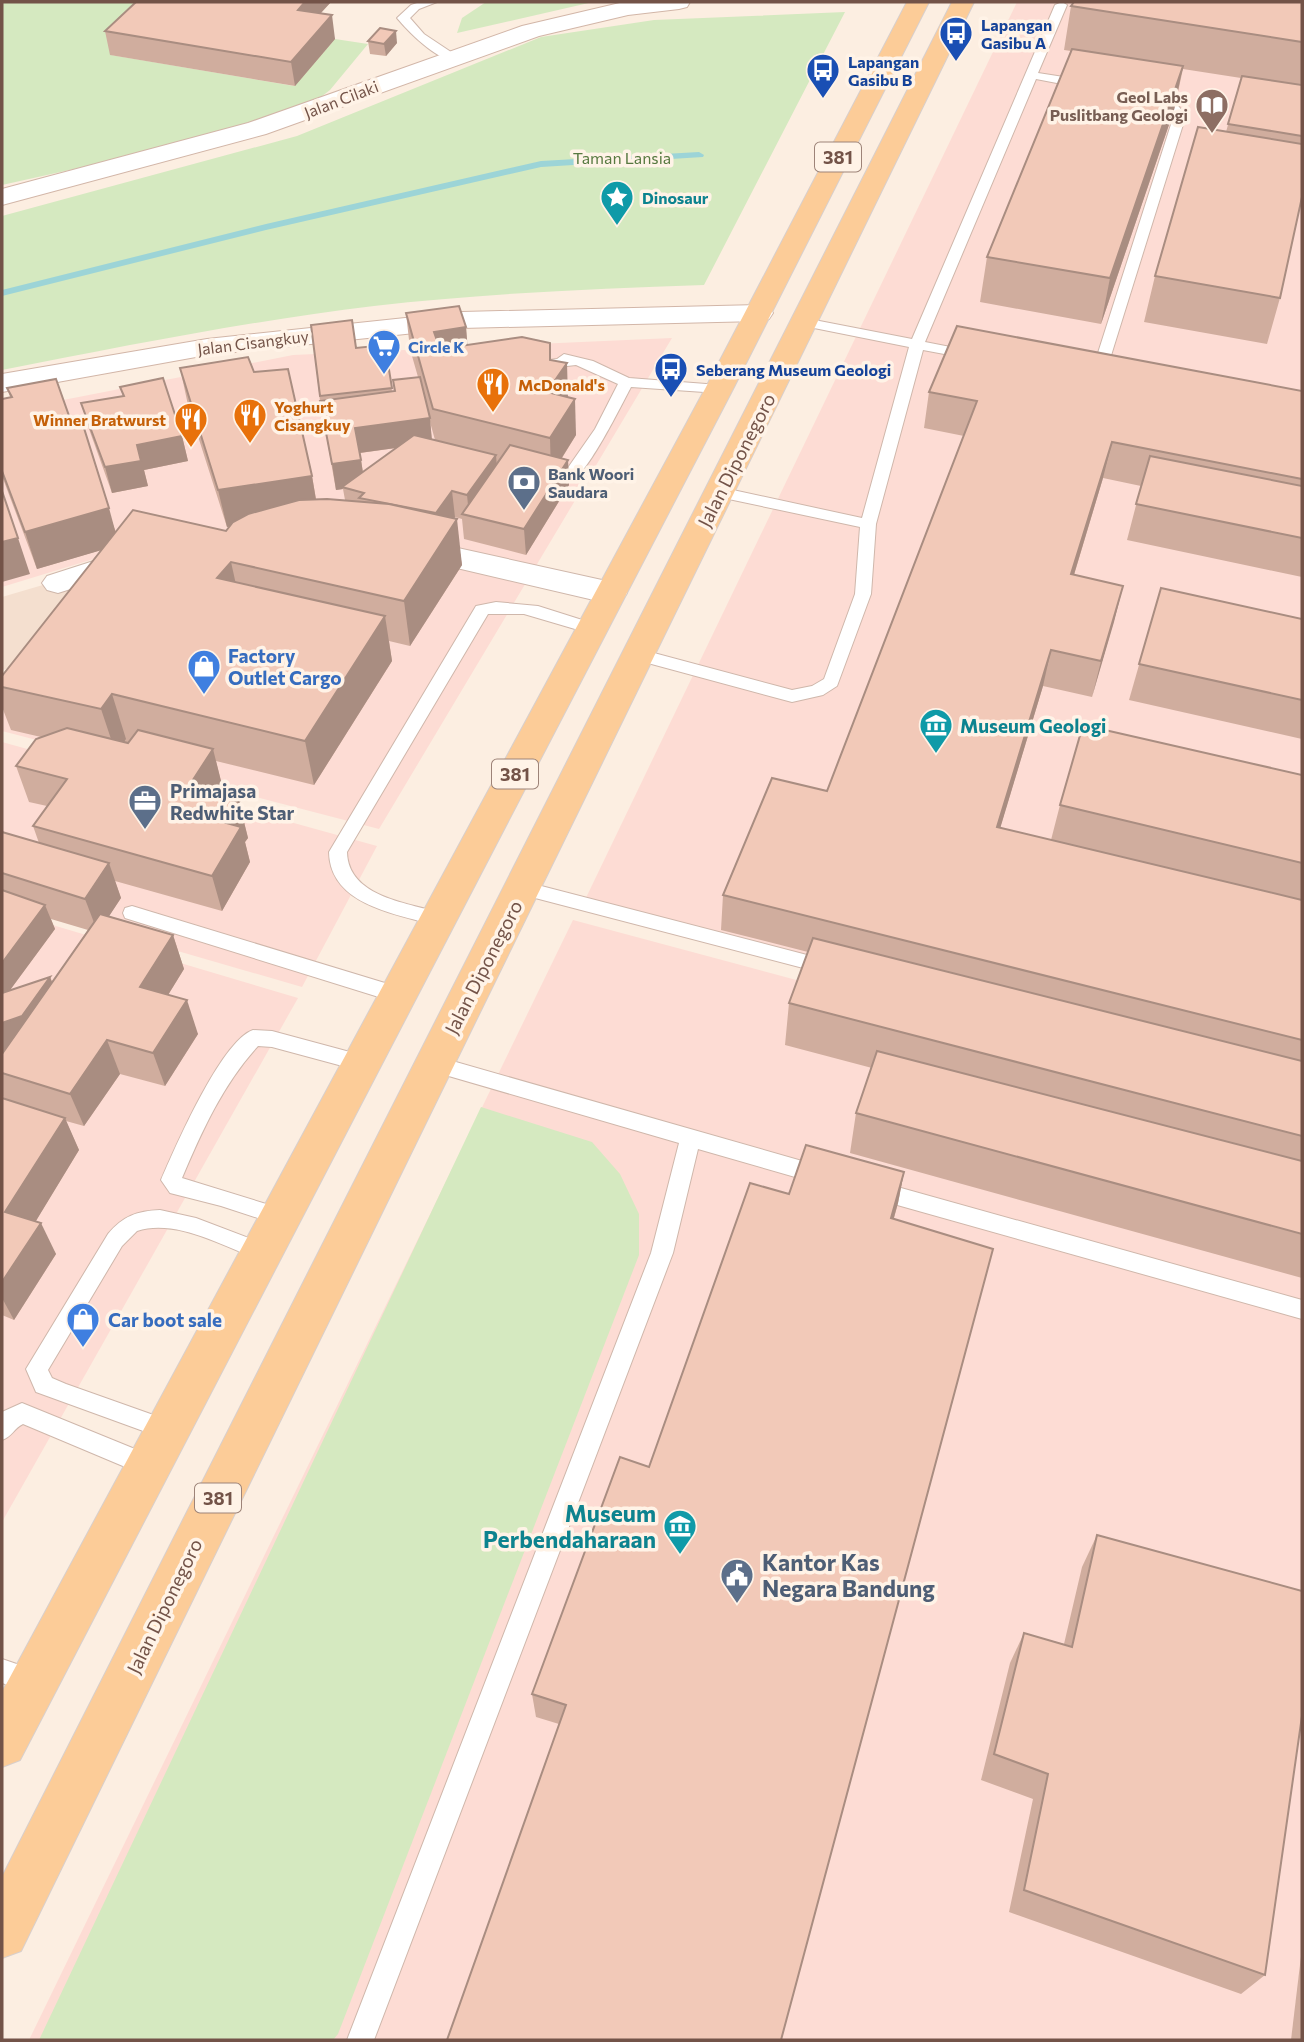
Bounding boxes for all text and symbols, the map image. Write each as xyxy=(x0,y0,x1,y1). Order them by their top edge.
bus stop icon: Lapangan Gasibu A xyxy=(937,14,975,63)
place label: Lapangan Gasibu A xyxy=(981,15,1052,52)
bus stop icon: Lapangan Gasibu B xyxy=(804,51,842,100)
place label: Lapangan Gasibu B xyxy=(848,52,919,89)
street label: Jalan Cilaki xyxy=(301,76,381,122)
library icon: Geol Labs Puslitbang Geologi xyxy=(1193,86,1231,135)
place label: Geol Labs Puslitbang Geologi xyxy=(1050,87,1188,124)
road number: 381 xyxy=(815,142,861,172)
park label: Taman Lansia xyxy=(573,148,671,167)
place icon: Dinosaur xyxy=(598,178,636,227)
place label: Dinosaur xyxy=(642,188,709,207)
street label: Jalan Cisangkuy xyxy=(196,326,310,358)
supermarket icon: Circle K xyxy=(365,327,403,376)
place label: Circle K xyxy=(408,337,465,356)
bus stop icon: Seberang Museum Geologi xyxy=(652,350,690,399)
place label: Seberang Museum Geologi xyxy=(696,360,891,379)
restaurant icon: McDonald's xyxy=(474,365,512,414)
place label: McDonald's xyxy=(518,375,605,394)
street label: Jalan Diponegoro xyxy=(692,389,780,531)
restaurant icon: Yoghurt Cisangkuy xyxy=(231,396,269,445)
place label: Yoghurt Cisangkuy xyxy=(274,397,351,434)
restaurant icon: Winner Bratwurst xyxy=(172,400,210,449)
place label: Winner Bratwurst xyxy=(33,410,166,429)
bank icon: Bank Woori Saudara xyxy=(505,463,543,512)
place label: Bank Woori Saudara xyxy=(548,464,634,501)
place label: Factory Outlet Cargo xyxy=(228,644,342,689)
shop icon: Factory Outlet Cargo xyxy=(185,647,223,696)
museum icon: Museum Geologi xyxy=(917,706,955,755)
place label: Museum Geologi xyxy=(960,714,1106,737)
road number: 381 xyxy=(492,760,538,788)
place label: Primajasa Redwhite Star xyxy=(170,779,294,824)
office icon: Primajasa Redwhite Star xyxy=(126,782,164,831)
street label: Jalan Diponegoro xyxy=(439,896,527,1038)
shop icon: Car boot sale xyxy=(64,1300,102,1349)
place label: Car boot sale xyxy=(108,1308,222,1331)
road number: 381 xyxy=(195,1484,241,1512)
place label: Museum Perbendaharaan xyxy=(483,1499,656,1553)
museum icon: Museum Perbendaharaan xyxy=(661,1507,699,1556)
street label: Jalan Diponegoro xyxy=(121,1535,207,1677)
place label: Kantor Kas Negara Bandung xyxy=(762,1548,935,1602)
public building icon: Kantor Kas Negara Bandung xyxy=(718,1556,756,1605)

